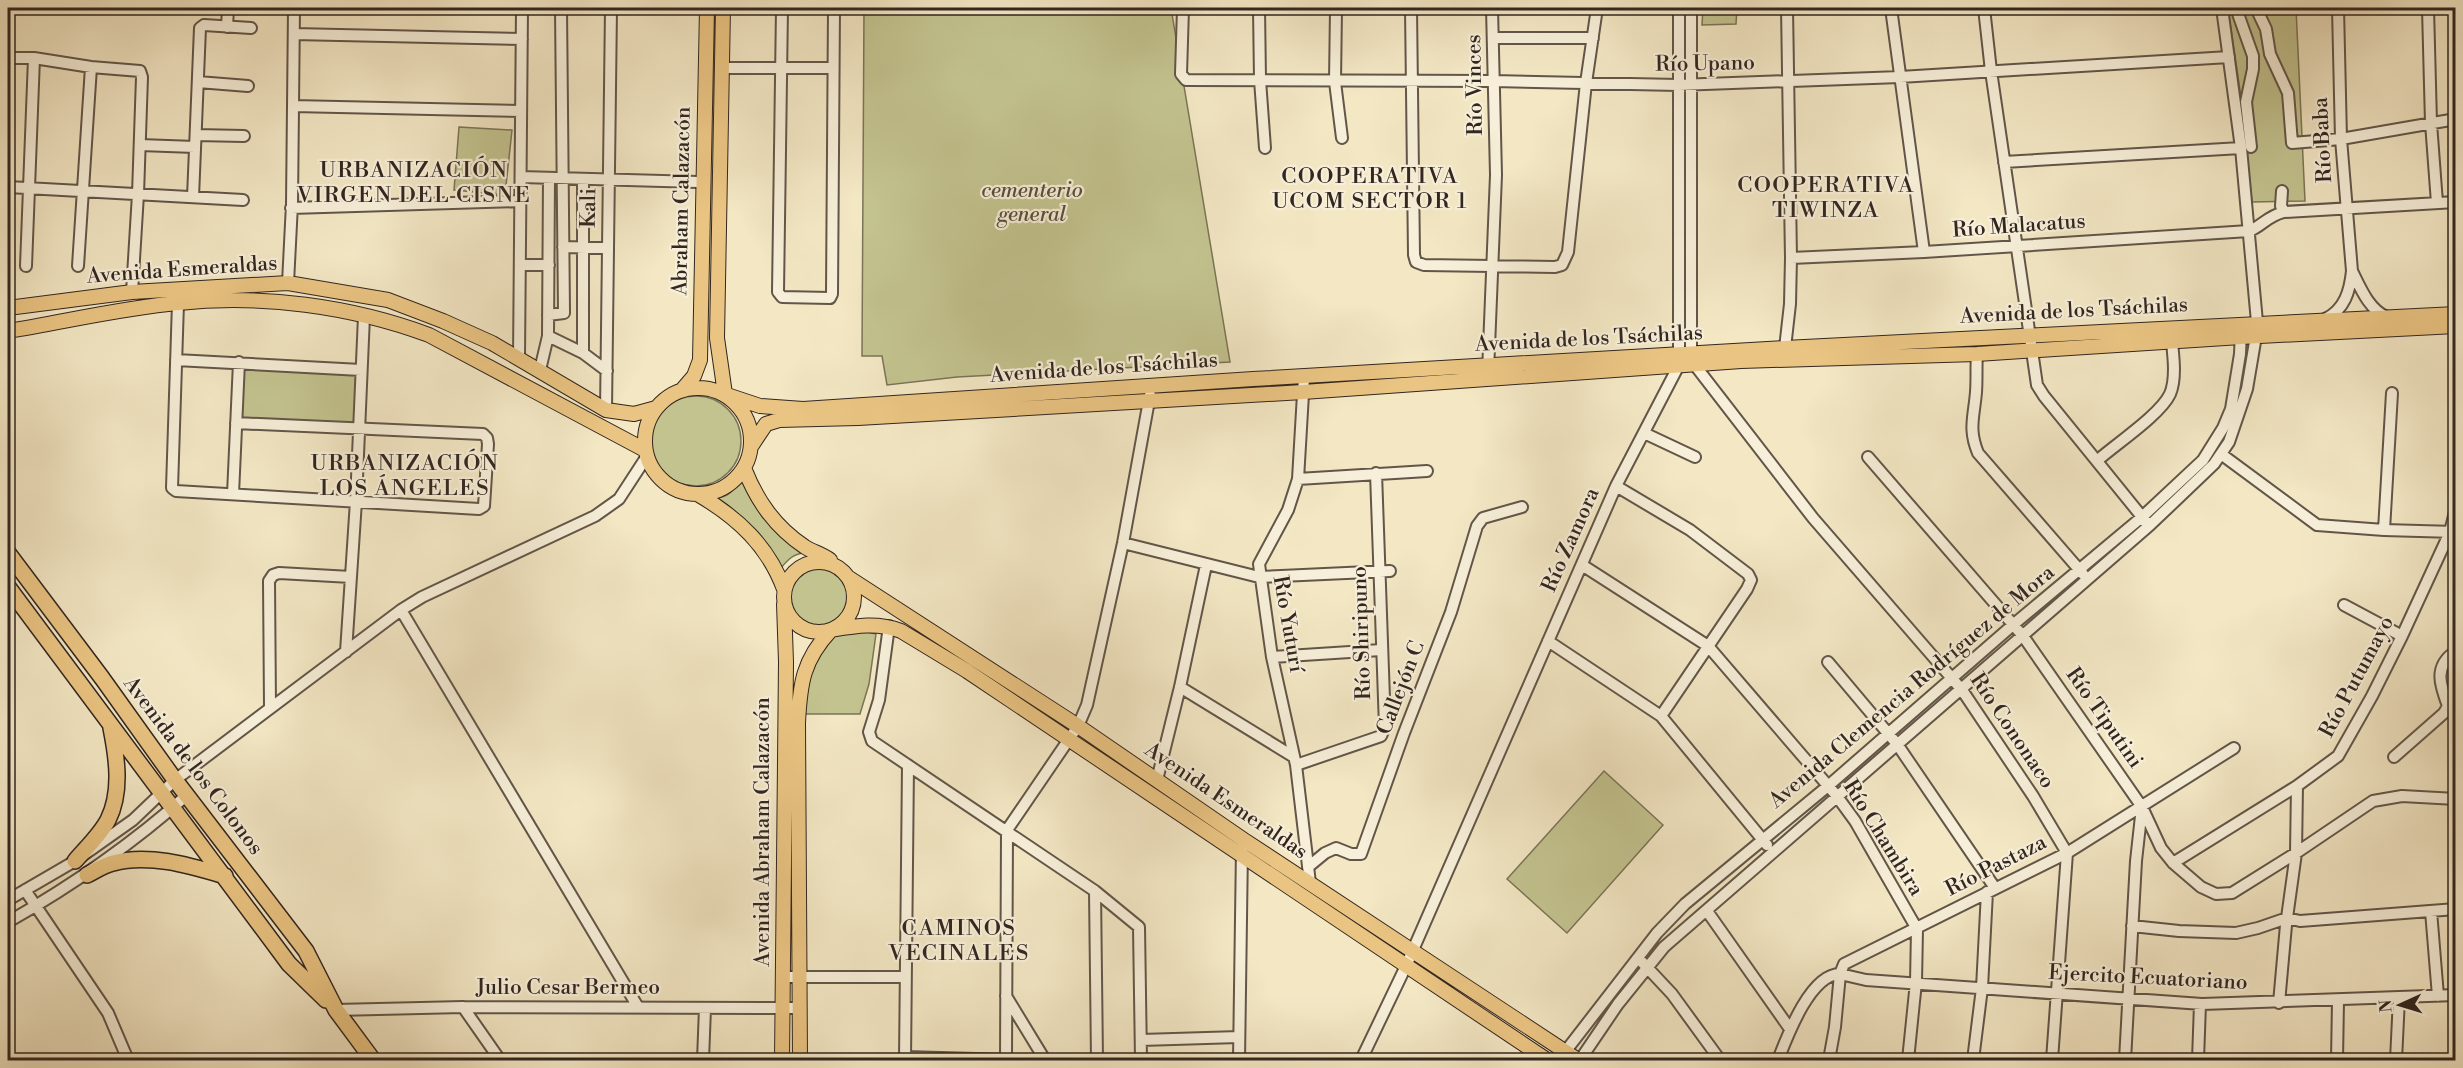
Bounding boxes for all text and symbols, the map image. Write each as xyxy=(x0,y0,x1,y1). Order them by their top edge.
street label: Río Vinces xyxy=(1461,34,1489,136)
street label: Río Upano xyxy=(1655,50,1755,78)
street label: Río Baba xyxy=(2308,96,2338,183)
street label: Abraham Calazacón xyxy=(667,106,697,297)
district label: URBANIZACIÓN VIRGEN DEL CISNE xyxy=(296,155,531,209)
district label: COOPERATIVA UCOM SECTOR 1 xyxy=(1272,163,1468,215)
district label: COOPERATIVA TIWINZA xyxy=(1737,172,1915,224)
park label: cementerio general xyxy=(981,178,1083,228)
street label: Kali xyxy=(576,188,602,228)
street label: Río Malacatus xyxy=(1952,208,2086,244)
street label: Avenida Esmeraldas xyxy=(85,250,278,290)
street label: Avenida de los Tsáchilas xyxy=(1958,292,2189,330)
street label: Avenida de los Tsáchilas xyxy=(1473,320,1704,358)
street label: Avenida de los Tsáchilas xyxy=(988,347,1219,389)
district label: URBANIZACIÓN LOS ÁNGELES xyxy=(310,448,500,502)
street label: Río Zamora xyxy=(1536,483,1606,596)
street label: Avenida Clemencia Rodríguez de Mora xyxy=(1763,560,2060,815)
street label: Río Shiripuno xyxy=(1347,566,1377,700)
street label: Río Yuturí xyxy=(1267,574,1309,675)
street label: Río Putumayo xyxy=(2314,612,2400,742)
street label: Callejón C xyxy=(1371,638,1431,738)
street label: Río Tiputini xyxy=(2060,663,2148,773)
street label: Río Cononaco xyxy=(1964,668,2060,794)
street label: Avenida de los Colonos xyxy=(117,671,269,860)
street label: Avenida Abraham Calazacón xyxy=(750,697,776,968)
street label: Avenida Esmeraldas xyxy=(1139,736,1312,865)
street label: Río Chambira xyxy=(1837,775,1929,901)
street label: Río Pastaza xyxy=(1941,829,2051,903)
district label: CAMINOS VECINALES xyxy=(887,915,1030,967)
street label: Ejercito Ecuatoriano xyxy=(2048,960,2248,996)
street label: Julio Cesar Bermeo xyxy=(475,975,660,1001)
north arrow xyxy=(2370,975,2430,1035)
text: N xyxy=(2376,999,2396,1013)

